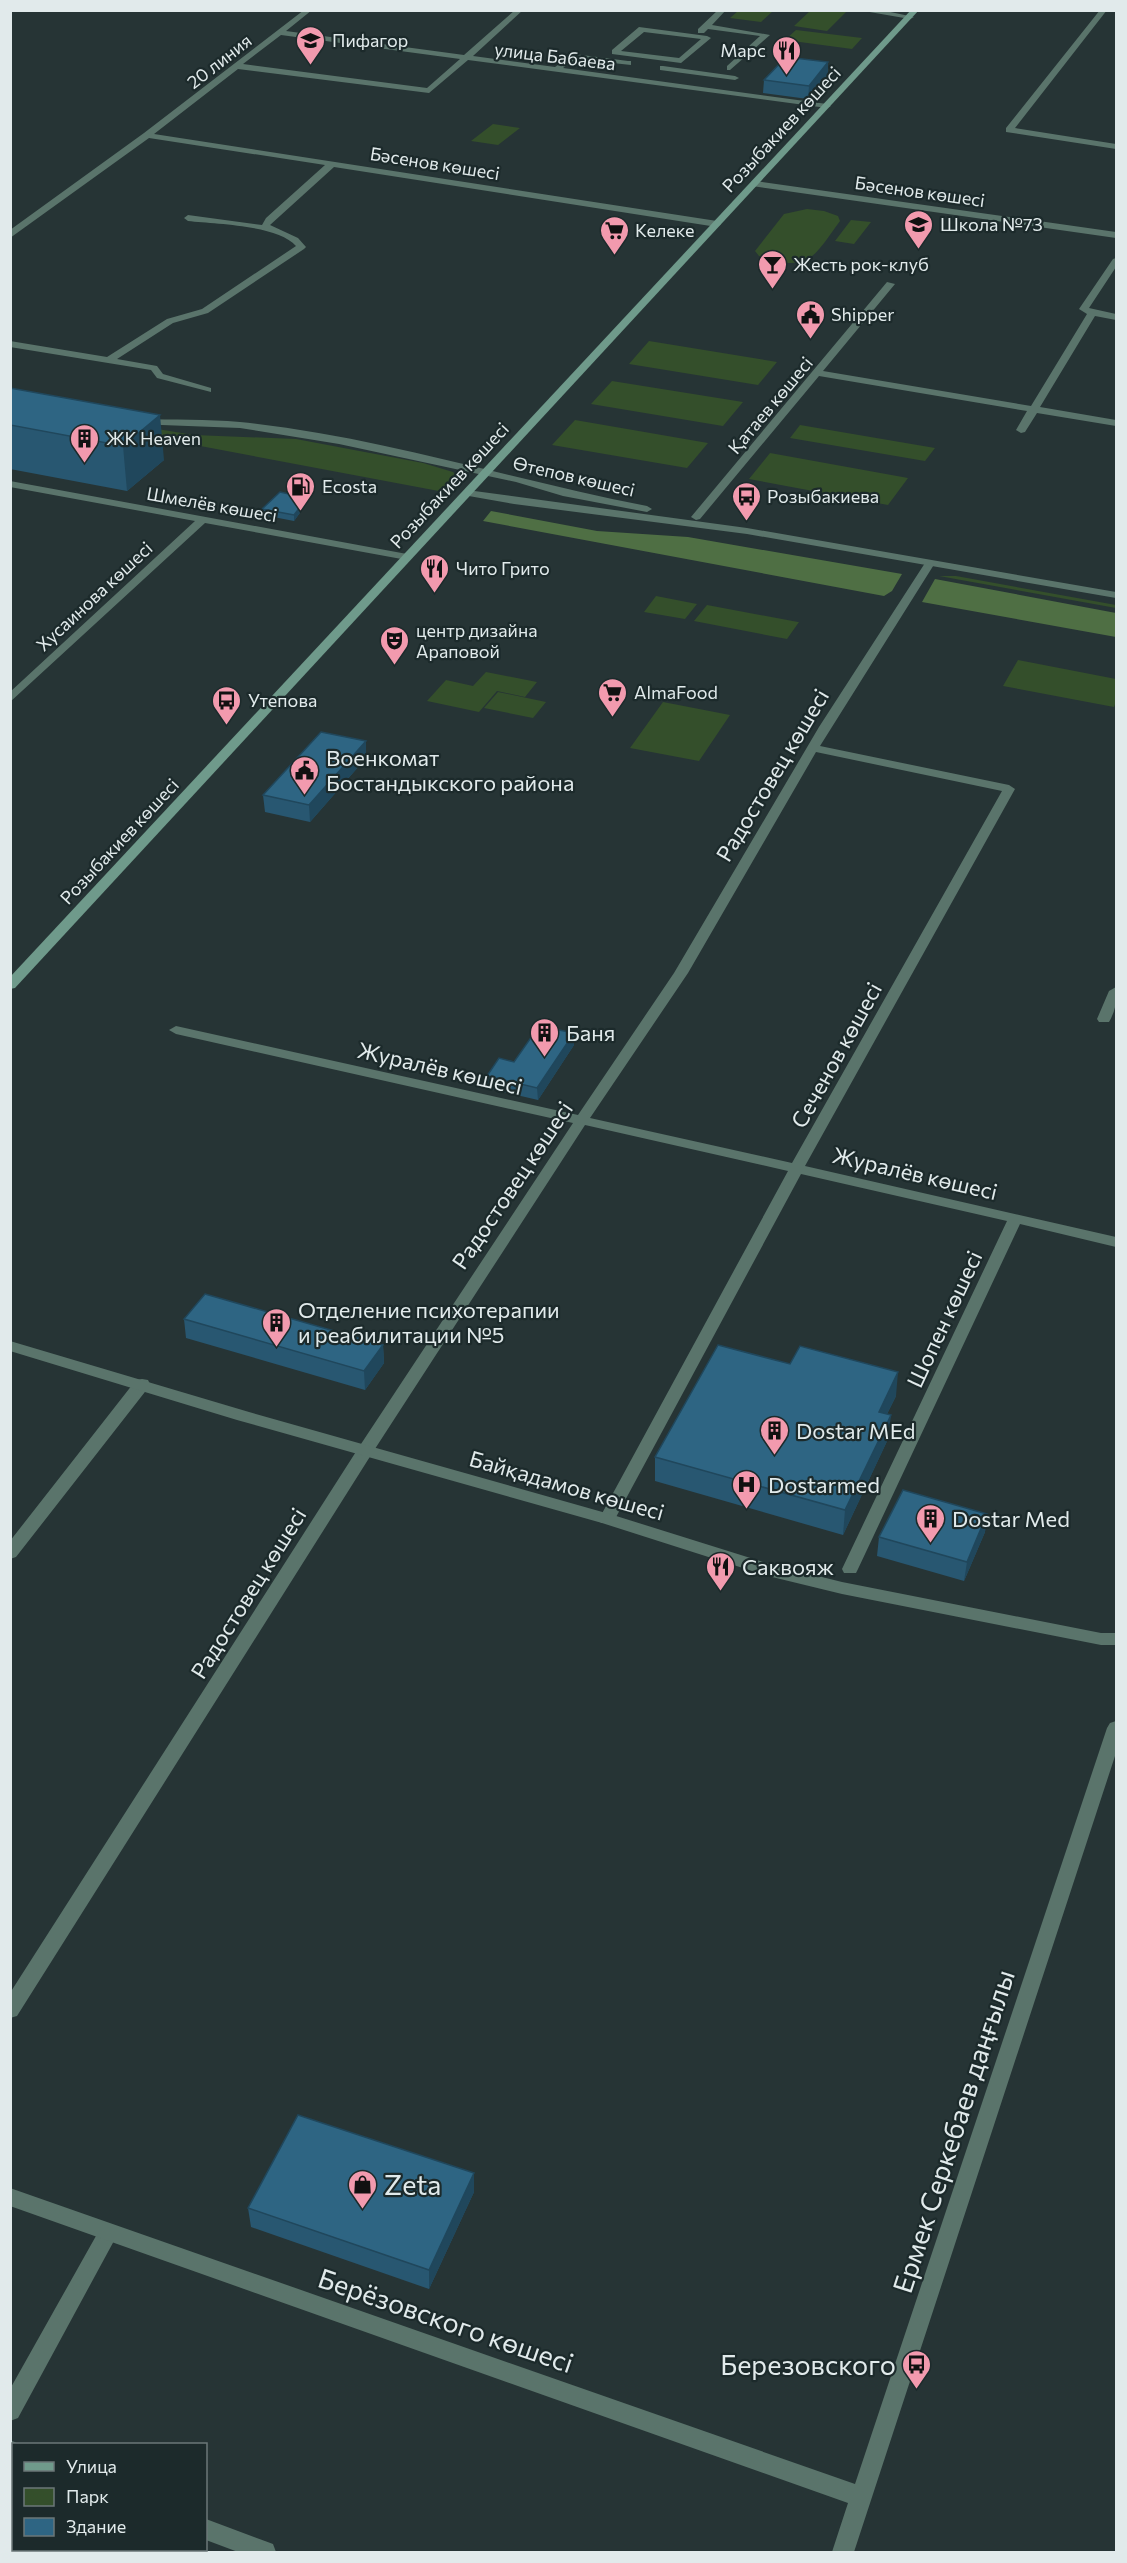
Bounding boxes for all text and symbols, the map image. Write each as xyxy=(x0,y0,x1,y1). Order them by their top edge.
school or university icon: Пифагор xyxy=(295,24,327,66)
street label: 20 линия xyxy=(182,29,256,93)
place label: Пифагор xyxy=(332,29,408,51)
restaurant icon: Марс xyxy=(771,34,803,76)
street label: улица Бабаева xyxy=(493,38,617,74)
place label: Марс xyxy=(720,39,766,61)
street label: Розыбакиев көшесі xyxy=(717,61,845,197)
street label: Бәсенов көшесі xyxy=(369,142,501,184)
street label: Бәсенов көшесі xyxy=(854,171,986,211)
school or university icon: Школа №73 xyxy=(903,208,935,250)
place label: Школа №73 xyxy=(940,213,1043,235)
supermarket icon: Келеке xyxy=(598,214,630,256)
place label: Келеке xyxy=(635,219,695,241)
bar icon: Жесть рок-клуб xyxy=(756,248,788,290)
place label: Жесть рок-клуб xyxy=(793,253,929,275)
public building icon: Shipper xyxy=(794,298,826,340)
place label: Shipper xyxy=(831,303,894,325)
street label: Қатаев көшесі xyxy=(723,352,817,458)
street label: Розыбакиев көшесі xyxy=(385,417,513,553)
building icon: ЖК Heaven xyxy=(69,422,101,464)
place label: ЖК Heaven xyxy=(106,427,201,449)
street label: Өтепов көшесі xyxy=(511,451,637,501)
fuel station icon: Ecosta xyxy=(285,470,317,512)
place label: Ecosta xyxy=(322,475,377,497)
bus stop icon: Розыбакиева xyxy=(730,480,762,522)
street label: Шмелёв көшесі xyxy=(145,482,279,526)
place label: Розыбакиева xyxy=(767,485,879,507)
street label: Хусаинова көшесі xyxy=(31,537,157,655)
restaurant icon: Чито Грито xyxy=(419,552,451,594)
place label: Чито Грито xyxy=(456,557,550,579)
place label: центр дизайна Араповой xyxy=(416,619,537,662)
theatre icon: центр дизайна Араповой xyxy=(379,624,411,666)
supermarket icon: AlmaFood xyxy=(597,676,629,718)
place label: AlmaFood xyxy=(634,681,718,703)
bus stop icon: Утепова xyxy=(211,684,243,726)
street label: Радостовец көшесі xyxy=(710,684,834,866)
place label: Утепова xyxy=(248,689,317,711)
place label: Военкомат Бостандыкского района xyxy=(326,744,574,796)
public building icon: Военкомат Бостандыкского района xyxy=(289,754,321,796)
street label: Розыбакиев көшесі xyxy=(55,773,183,909)
street label: Сеченов көшесі xyxy=(785,977,887,1133)
building icon: Баня xyxy=(529,1016,561,1058)
place label: Баня xyxy=(566,1019,615,1046)
street label: Журалёв көшесі xyxy=(355,1036,525,1100)
street label: Радостовец көшесі xyxy=(446,1096,578,1274)
street label: Журалёв көшесі xyxy=(830,1141,1000,1205)
street label: Шопен көшесі xyxy=(901,1246,987,1392)
place label: Отделение психотерапии и реабилитации №5 xyxy=(298,1296,560,1348)
building icon: Отделение психотерапии и реабилитации №5 xyxy=(261,1306,293,1348)
building icon: Dostar MEd xyxy=(759,1414,791,1456)
place label: Dostar MEd xyxy=(796,1417,915,1444)
street label: Байқадамов көшесі xyxy=(466,1444,668,1526)
hospital icon: Dostarmed xyxy=(731,1468,763,1510)
place label: Dostarmed xyxy=(768,1471,880,1498)
building icon: Dostar Med xyxy=(915,1502,947,1544)
street label: Радостовец көшесі xyxy=(184,1503,312,1683)
place label: Dostar Med xyxy=(952,1505,1070,1532)
restaurant icon: Саквояж xyxy=(705,1550,737,1592)
place label: Саквояж xyxy=(742,1553,835,1580)
street label: Ермек Серкебаев даңғылы xyxy=(885,1965,1021,2297)
shop icon: Zeta xyxy=(347,2168,379,2210)
place label: Zeta xyxy=(384,2168,441,2201)
street label: Берёзовского көшесі xyxy=(314,2261,578,2379)
place label: Березовского xyxy=(720,2348,896,2381)
bus stop icon: Березовского xyxy=(901,2348,933,2390)
legend xyxy=(12,2443,207,2551)
text: Улица xyxy=(66,2455,117,2477)
text: Парк xyxy=(66,2485,109,2507)
text: Здание xyxy=(66,2515,126,2537)

